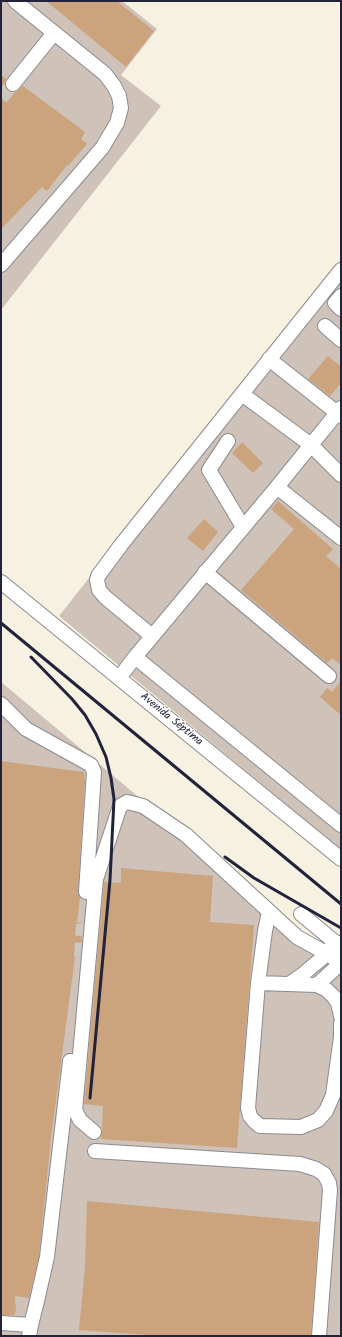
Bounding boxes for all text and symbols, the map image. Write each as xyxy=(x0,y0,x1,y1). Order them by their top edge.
street label: Avenida Séptima xyxy=(137,691,205,749)

